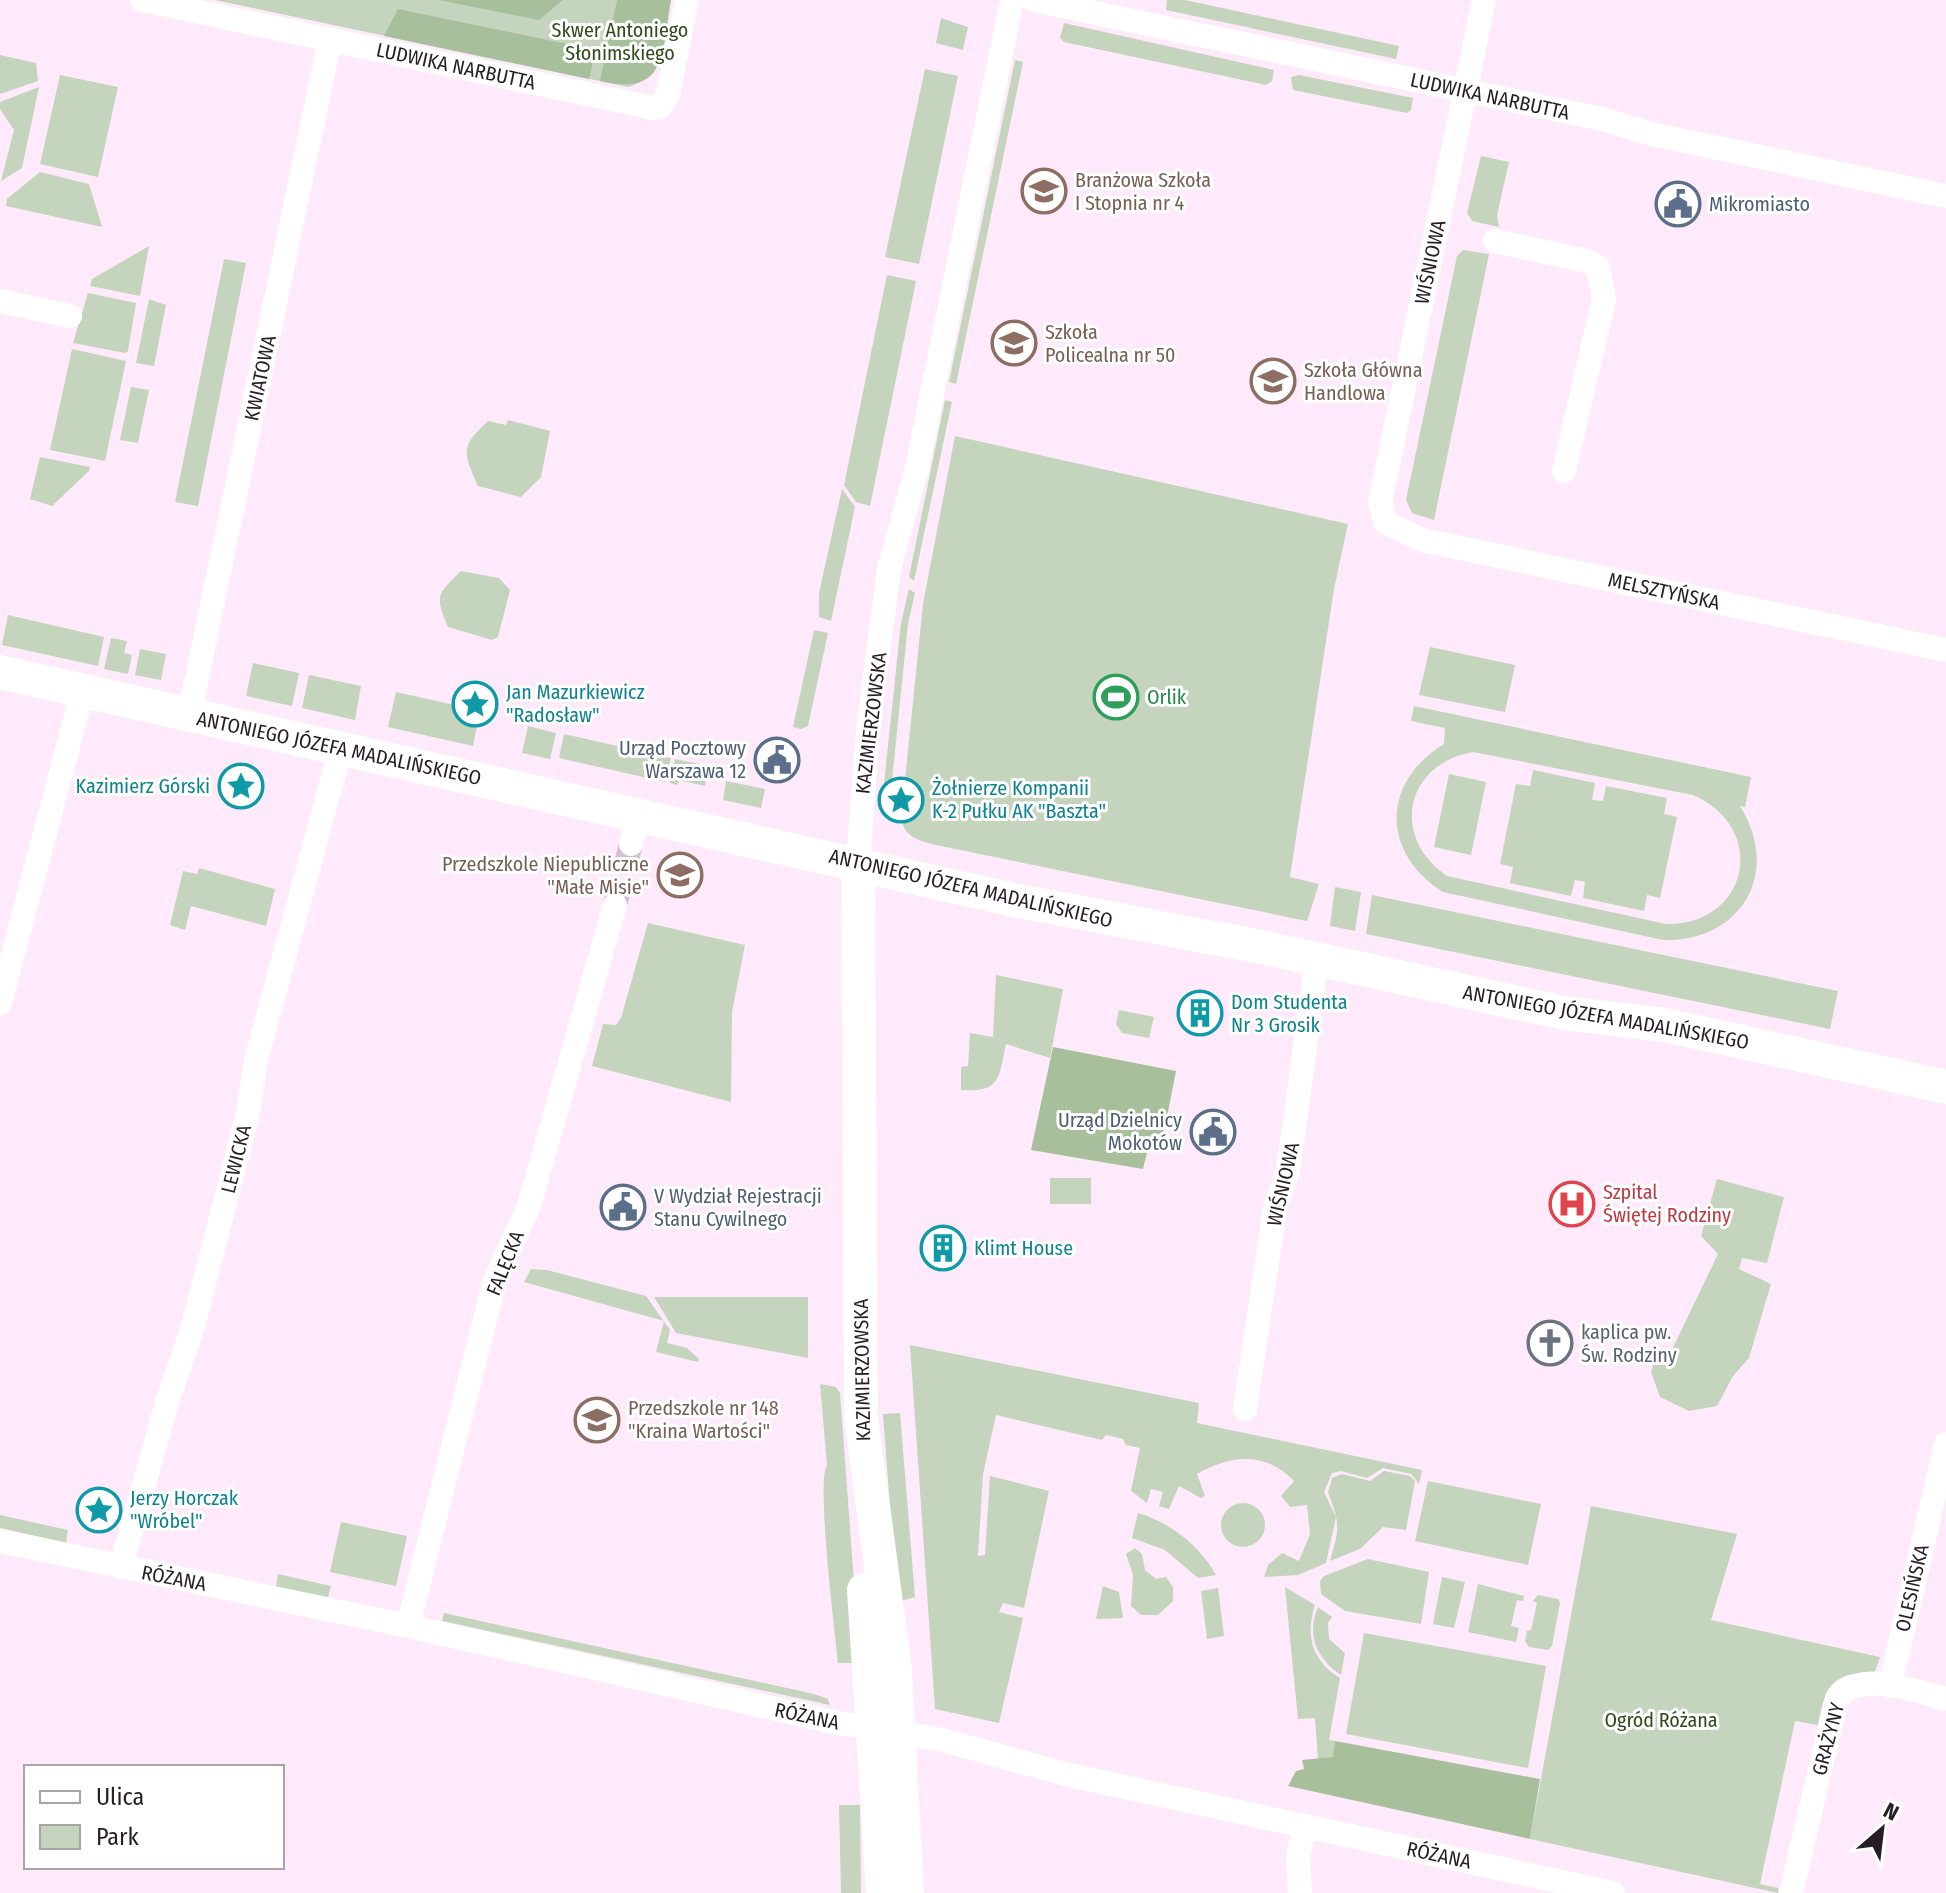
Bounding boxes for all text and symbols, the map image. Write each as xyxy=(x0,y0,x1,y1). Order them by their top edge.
park label: Skwer Antoniego Słonimskiego xyxy=(552,18,688,65)
street label: LUDWIKA NARBUTTA xyxy=(374,37,538,95)
street label: LUDWIKA NARBUTTA xyxy=(1408,67,1572,125)
school or university icon: Branżowa Szkoła I Stopnia nr 4 xyxy=(1020,167,1068,215)
place label: Branżowa Szkoła I Stopnia nr 4 xyxy=(1075,168,1211,215)
public building icon: Mikromiasto xyxy=(1654,180,1702,228)
place label: Mikromiasto xyxy=(1709,192,1810,216)
street label: WIŚNIOWA xyxy=(1409,217,1451,306)
school or university icon: Szkoła Policealna nr 50 xyxy=(990,319,1038,367)
place label: Szkoła Policealna nr 50 xyxy=(1045,320,1175,367)
street label: KWIATOWA xyxy=(239,333,281,423)
school or university icon: Szkoła Główna Handlowa xyxy=(1249,357,1297,405)
place label: Szkoła Główna Handlowa xyxy=(1304,358,1422,405)
street label: MELSZTYŃSKA xyxy=(1606,567,1722,615)
street label: KAZIMIERZOWSKA xyxy=(850,650,892,795)
sports icon: Orlik xyxy=(1092,673,1140,721)
place icon: Jan Mazurkiewicz "Radosław" xyxy=(451,680,499,728)
place label: Jan Mazurkiewicz "Radosław" xyxy=(506,680,645,727)
place label: Orlik xyxy=(1147,685,1187,709)
street label: ANTONIEGO JÓZEFA MADALIŃSKIEGO xyxy=(195,706,483,790)
place label: Urząd Pocztowy Warszawa 12 xyxy=(619,736,746,783)
public building icon: Urząd Pocztowy Warszawa 12 xyxy=(753,736,801,784)
place icon: Kazimierz Górski xyxy=(217,762,265,810)
place label: Kazimierz Górski xyxy=(76,774,210,798)
place icon: Żołnierze Kompanii K-2 Pułku AK "Baszta" xyxy=(877,776,925,824)
place label: Żołnierze Kompanii K-2 Pułku AK "Baszta" xyxy=(932,776,1106,823)
street label: ANTONIEGO JÓZEFA MADALIŃSKIEGO xyxy=(827,844,1115,932)
school or university icon: Przedszkole Niepubliczne "Małe Misie" xyxy=(656,851,704,899)
place label: Przedszkole Niepubliczne "Małe Misie" xyxy=(442,852,649,899)
street label: ANTONIEGO JÓZEFA MADALIŃSKIEGO xyxy=(1461,980,1751,1054)
building icon: Dom Studenta Nr 3 Grosik xyxy=(1176,989,1224,1037)
place label: Dom Studenta Nr 3 Grosik xyxy=(1231,990,1347,1037)
place label: Urząd Dzielnicy Mokotów xyxy=(1058,1108,1182,1155)
public building icon: Urząd Dzielnicy Mokotów xyxy=(1189,1108,1237,1156)
street label: LEWICKA xyxy=(216,1122,256,1196)
street label: WIŚNIOWA xyxy=(1262,1139,1304,1228)
hospital icon: Szpital Świętej Rodziny xyxy=(1548,1180,1596,1228)
place label: Szpital Świętej Rodziny xyxy=(1603,1180,1731,1227)
public building icon: V Wydział Rejestracji Stanu Cywilnego xyxy=(599,1183,647,1231)
place label: V Wydział Rejestracji Stanu Cywilnego xyxy=(654,1184,822,1231)
building icon: Klimt House xyxy=(919,1224,967,1272)
street label: FALĘCKA xyxy=(481,1227,529,1299)
place label: Klimt House xyxy=(974,1236,1073,1260)
street label: KAZIMIERZOWSKA xyxy=(849,1298,875,1442)
church icon: kaplica pw. Św. Rodziny xyxy=(1526,1319,1574,1367)
place label: kaplica pw. Św. Rodziny xyxy=(1581,1320,1677,1367)
school or university icon: Przedszkole nr 148 "Kraina Wartości" xyxy=(573,1396,621,1444)
place label: Przedszkole nr 148 "Kraina Wartości" xyxy=(628,1396,779,1443)
place icon: Jerzy Horczak "Wróbel" xyxy=(75,1486,123,1534)
place label: Jerzy Horczak "Wróbel" xyxy=(130,1486,239,1533)
street label: OLESIŃSKA xyxy=(1890,1542,1934,1634)
street label: RÓŻANA xyxy=(140,1560,209,1596)
street label: RÓŻANA xyxy=(773,1697,842,1735)
street label: GRAŻYNY xyxy=(1807,1700,1849,1778)
park label: Ogród Różana xyxy=(1604,1708,1718,1732)
legend xyxy=(24,1765,284,1869)
text: Ulica xyxy=(96,1783,144,1811)
north arrow xyxy=(1842,1789,1922,1869)
text: N xyxy=(1879,1797,1903,1827)
text: Park xyxy=(96,1823,139,1851)
street label: RÓŻANA xyxy=(1405,1836,1474,1874)

